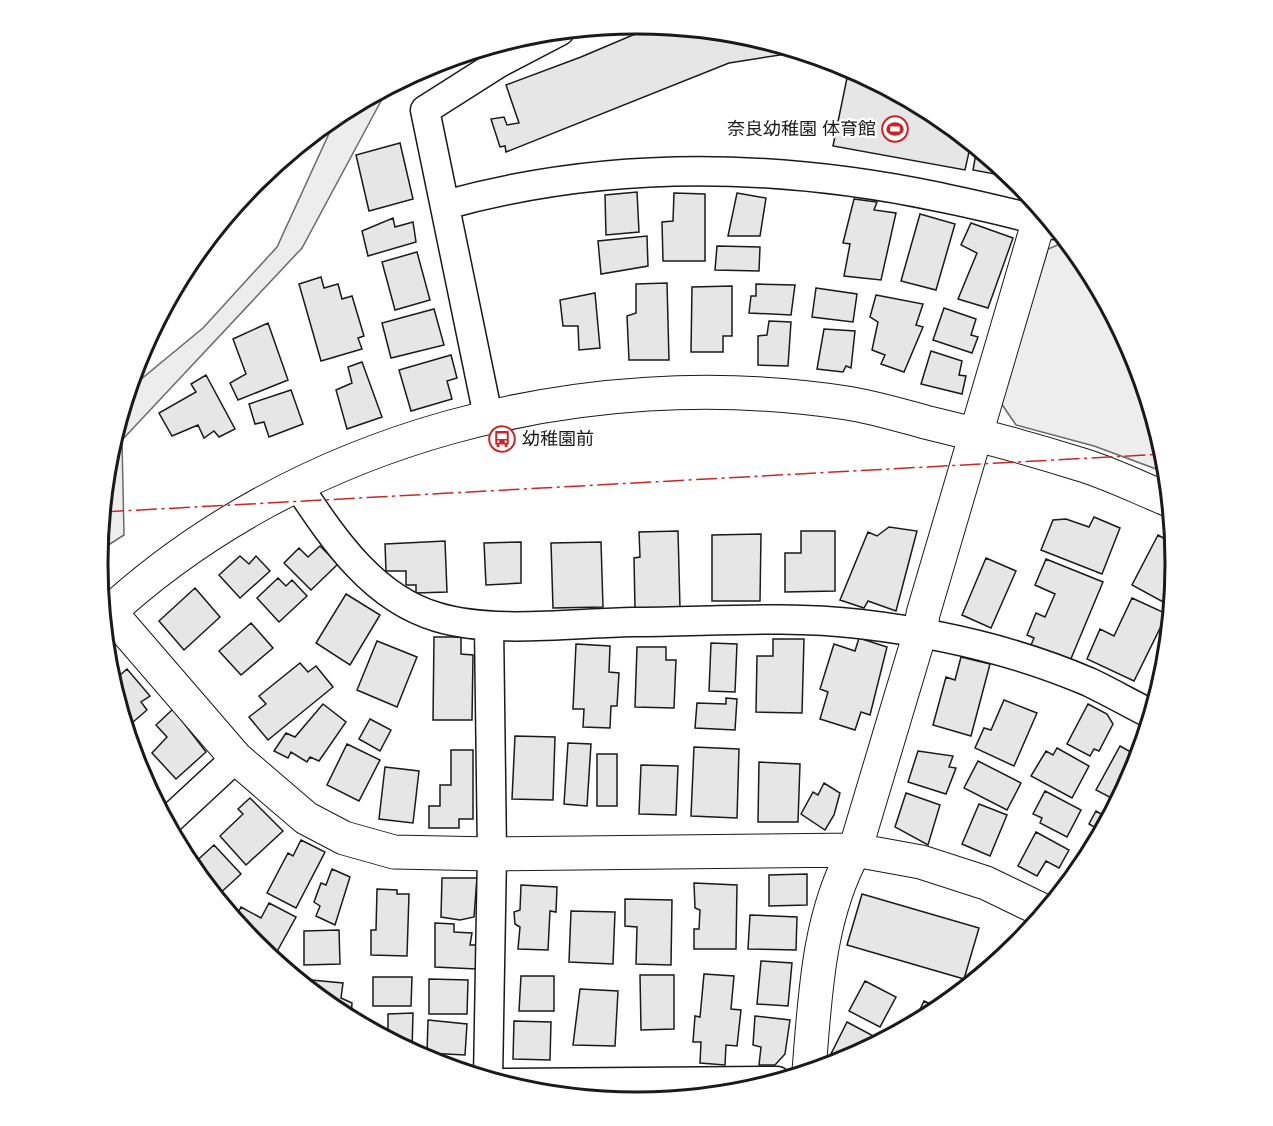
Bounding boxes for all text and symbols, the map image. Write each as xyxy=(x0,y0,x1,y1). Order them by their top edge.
sports icon: 奈良幼稚園 体育館 xyxy=(880,114,910,144)
place label: 奈良幼稚園 体育館 xyxy=(727,119,876,139)
bus stop icon: 幼稚園前 xyxy=(487,424,517,454)
place label: 幼稚園前 xyxy=(522,429,594,449)

